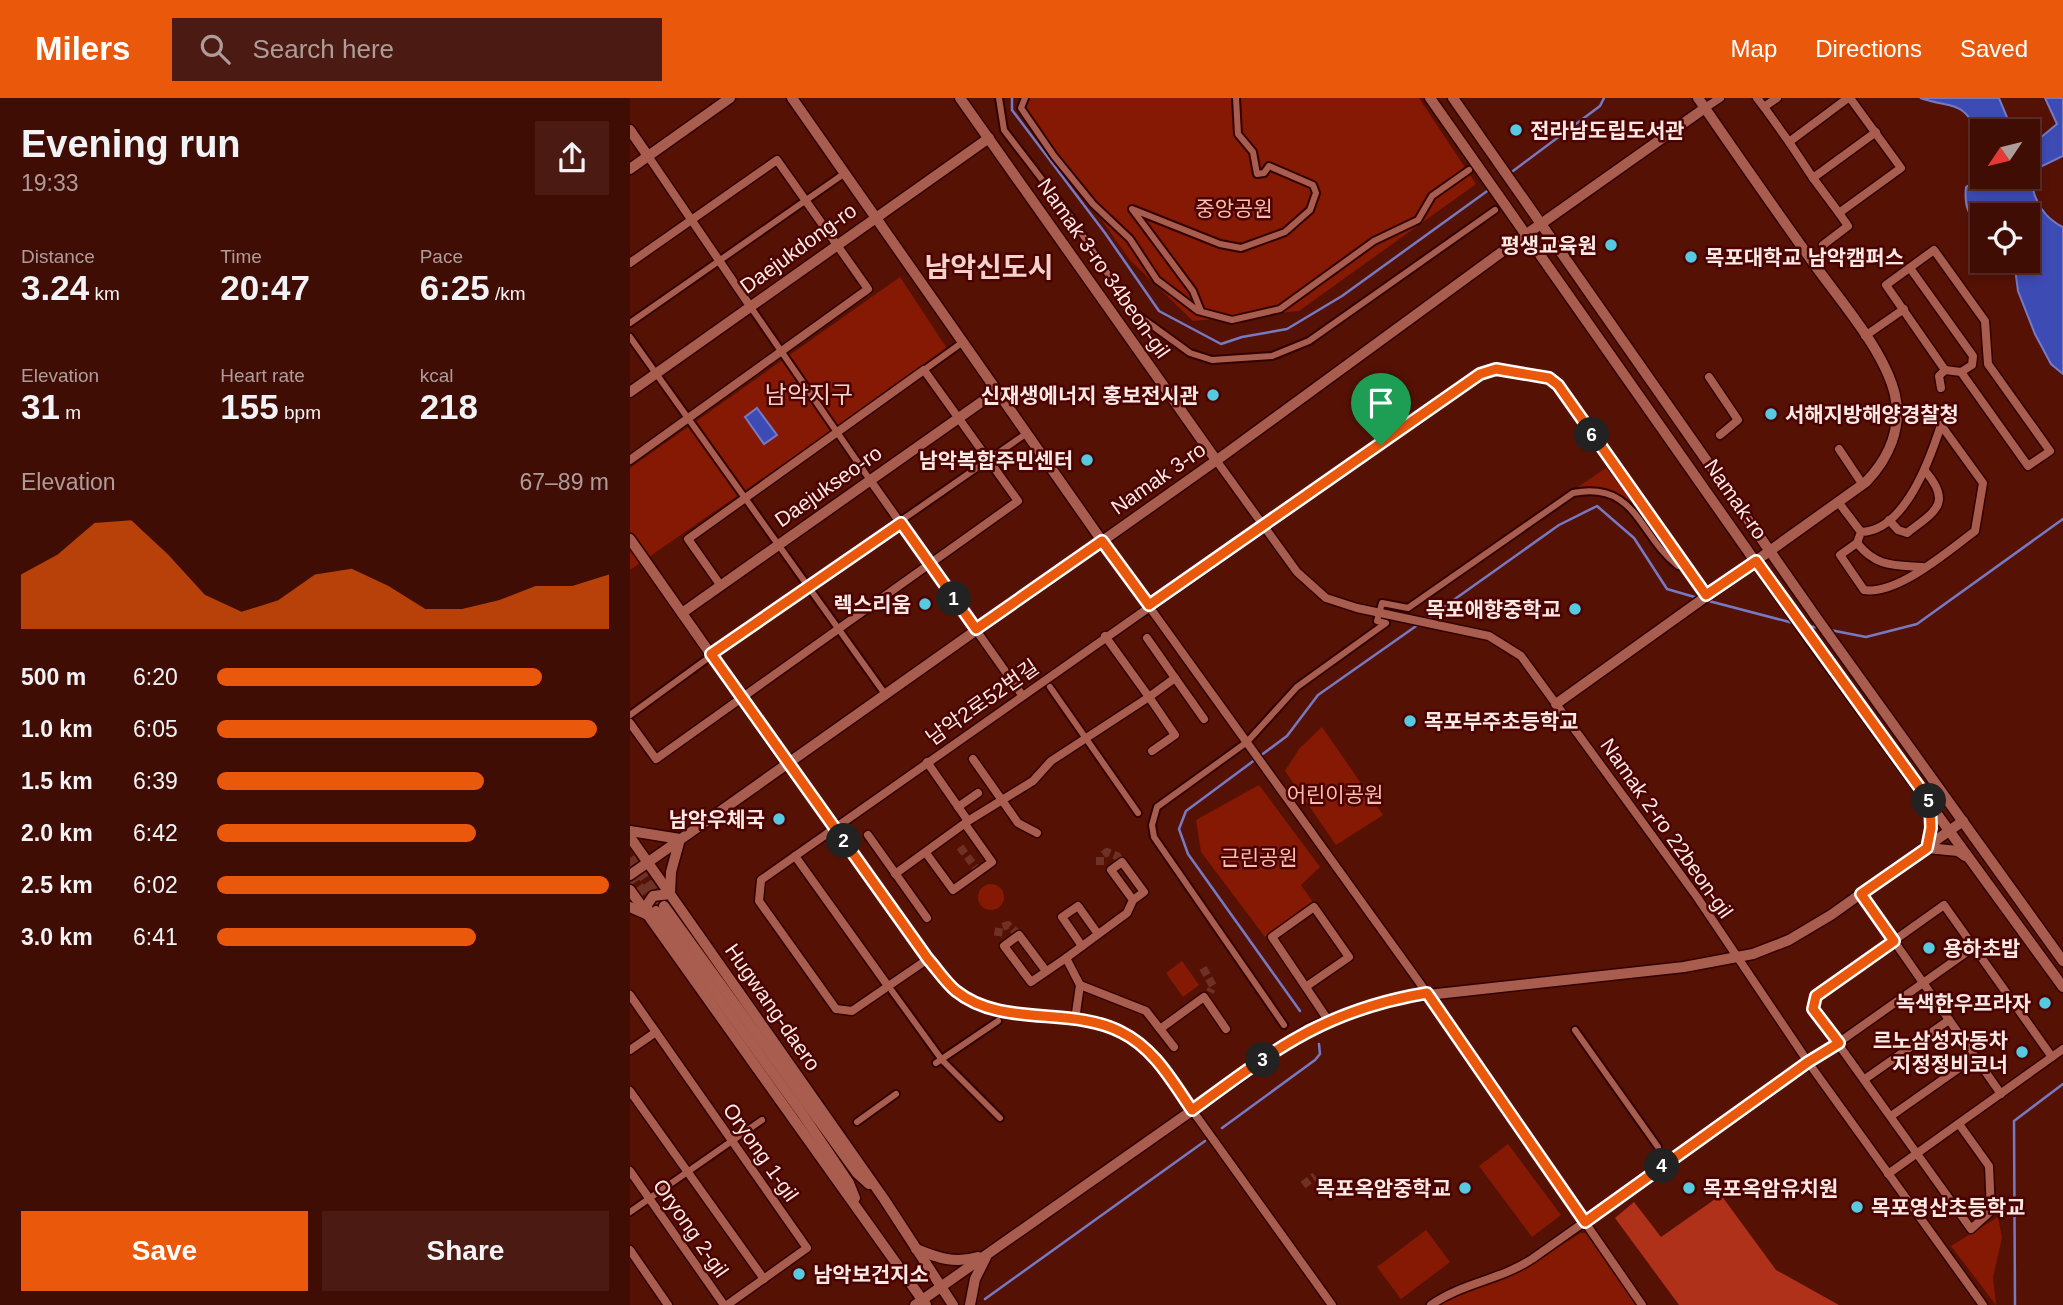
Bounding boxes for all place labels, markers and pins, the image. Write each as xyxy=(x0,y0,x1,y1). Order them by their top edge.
place label: 전라남도립도서관 xyxy=(1530,119,1685,142)
marker: 전라남도립도서관 xyxy=(1508,122,1524,138)
place label: 평생교육원 xyxy=(1500,234,1597,257)
marker: 평생교육원 xyxy=(1603,237,1619,253)
place label: 목포대학교 남악캠퍼스 xyxy=(1705,246,1904,269)
marker: 목포대학교 남악캠퍼스 xyxy=(1683,249,1699,265)
pin xyxy=(1351,373,1411,445)
place label: 신재생에너지 홍보전시관 xyxy=(981,384,1199,407)
marker: 신재생에너지 홍보전시관 xyxy=(1205,387,1221,403)
place label: 서해지방해양경찰청 xyxy=(1785,403,1959,426)
marker: 서해지방해양경찰청 xyxy=(1763,406,1779,422)
pin: 6 xyxy=(1574,418,1609,452)
place label: 남악복합주민센터 xyxy=(918,449,1073,472)
marker: 남악복합주민센터 xyxy=(1079,452,1095,468)
pin: 1 xyxy=(936,582,972,616)
place label: 렉스리움 xyxy=(834,593,911,616)
marker: 렉스리움 xyxy=(917,596,933,612)
place label: 목포애향중학교 xyxy=(1426,598,1561,621)
marker: 목포애향중학교 xyxy=(1567,601,1583,617)
place label: 목포부주초등학교 xyxy=(1424,710,1579,733)
marker: 목포부주초등학교 xyxy=(1402,713,1418,729)
pin: 5 xyxy=(1912,784,1946,818)
place label: 남악우체국 xyxy=(668,808,765,831)
marker: 남악우체국 xyxy=(771,811,787,827)
pin: 2 xyxy=(826,824,862,858)
place label: 용하초밥 xyxy=(1943,937,2020,960)
marker: 용하초밥 xyxy=(1921,940,1937,956)
place label: 녹색한우프라자 xyxy=(1896,992,2031,1015)
marker: 녹색한우프라자 xyxy=(2037,995,2053,1011)
place label: 르노삼성자동차 지정정비코너 xyxy=(1873,1029,2008,1076)
pin: 3 xyxy=(1246,1042,1280,1077)
marker: 르노삼성자동차 지정정비코너 xyxy=(2014,1044,2030,1060)
pin: 4 xyxy=(1644,1148,1680,1184)
place label: 목포옥암중학교 xyxy=(1316,1177,1451,1200)
place label: 목포옥암유치원 xyxy=(1703,1177,1838,1200)
marker: 목포옥암중학교 xyxy=(1457,1180,1473,1196)
marker: 목포옥암유치원 xyxy=(1681,1180,1697,1196)
place label: 목포영산초등학교 xyxy=(1871,1196,2026,1219)
marker: 목포영산초등학교 xyxy=(1849,1199,1865,1215)
place label: 남악보건지소 xyxy=(813,1263,929,1286)
marker: 남악보건지소 xyxy=(791,1266,807,1282)

